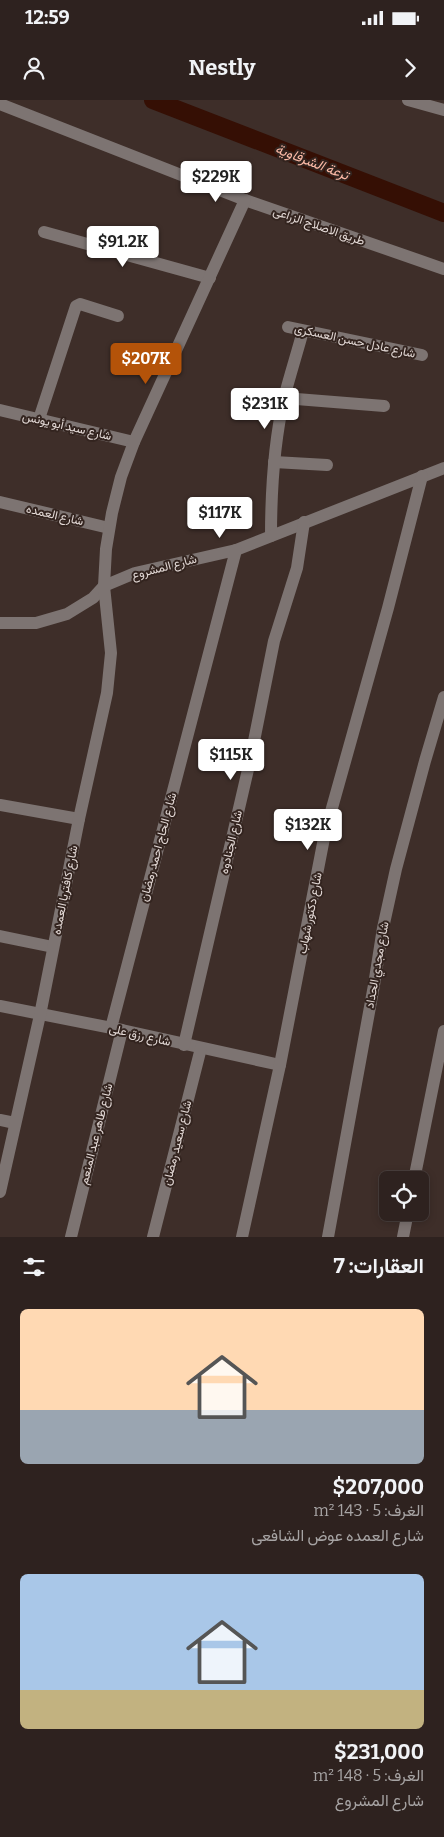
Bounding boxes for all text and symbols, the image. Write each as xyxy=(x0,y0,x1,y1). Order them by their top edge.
text: 12:59 xyxy=(25,6,70,29)
icon: person xyxy=(20,54,48,82)
text: Nestly xyxy=(188,54,256,81)
icon: forward xyxy=(396,54,424,82)
water label: ترعة الشرقاوية xyxy=(273,140,353,184)
pin: $229K xyxy=(181,161,251,203)
text: $229K xyxy=(192,167,240,186)
street label: طريق الاصلاح الزراعى xyxy=(271,204,367,250)
pin: $91.2K xyxy=(82,226,164,268)
text: $91.2K xyxy=(98,232,148,251)
street label: شارع عادل حسن العسكرى xyxy=(293,321,417,363)
pin: $207K xyxy=(111,342,181,385)
text: $207K xyxy=(122,349,170,368)
pin: $231K xyxy=(230,388,300,430)
text: $231K xyxy=(242,394,288,413)
street label: شارع سيد أبو يونس xyxy=(21,409,113,445)
pin: $117K xyxy=(185,496,255,539)
street label: شارع العمده xyxy=(24,502,85,530)
text: $117K xyxy=(198,503,242,522)
street label: شارع المشروع xyxy=(130,552,199,584)
pin: $115K xyxy=(196,738,266,781)
text: $115K xyxy=(209,745,253,764)
street label: شارع الحاج احمد رمضان xyxy=(137,791,181,903)
pin: $132K xyxy=(273,808,343,851)
street label: شارع الجنادوه xyxy=(217,809,247,876)
text: $132K xyxy=(285,815,331,834)
street label: شارع كافتريا العمده xyxy=(49,844,82,936)
street label: شارع دكتور شهاب xyxy=(295,871,327,955)
street label: شارع مجدي الحداد xyxy=(362,921,394,1010)
street label: شارع رزق على xyxy=(107,1021,172,1051)
street label: شارع طاهر عبد المنعم xyxy=(77,1082,117,1186)
street label: شارع سعيد رمضان xyxy=(160,1099,196,1187)
map controls xyxy=(379,1171,429,1221)
button: locate xyxy=(379,1171,429,1221)
icon: filters xyxy=(20,1253,48,1281)
text: العقارات: 7 xyxy=(334,1253,424,1279)
icon: home xyxy=(177,1342,267,1432)
text: $207,000 xyxy=(333,1474,424,1500)
text: الغرف: 5 · 143 m² xyxy=(314,1501,424,1520)
text: شارع العمده عوض الشافعى xyxy=(251,1526,424,1545)
icon: home xyxy=(177,1607,267,1697)
text: $231,000 xyxy=(334,1739,424,1765)
text: الغرف: 5 · 148 m² xyxy=(313,1766,424,1785)
text: شارع المشروع xyxy=(335,1791,424,1810)

